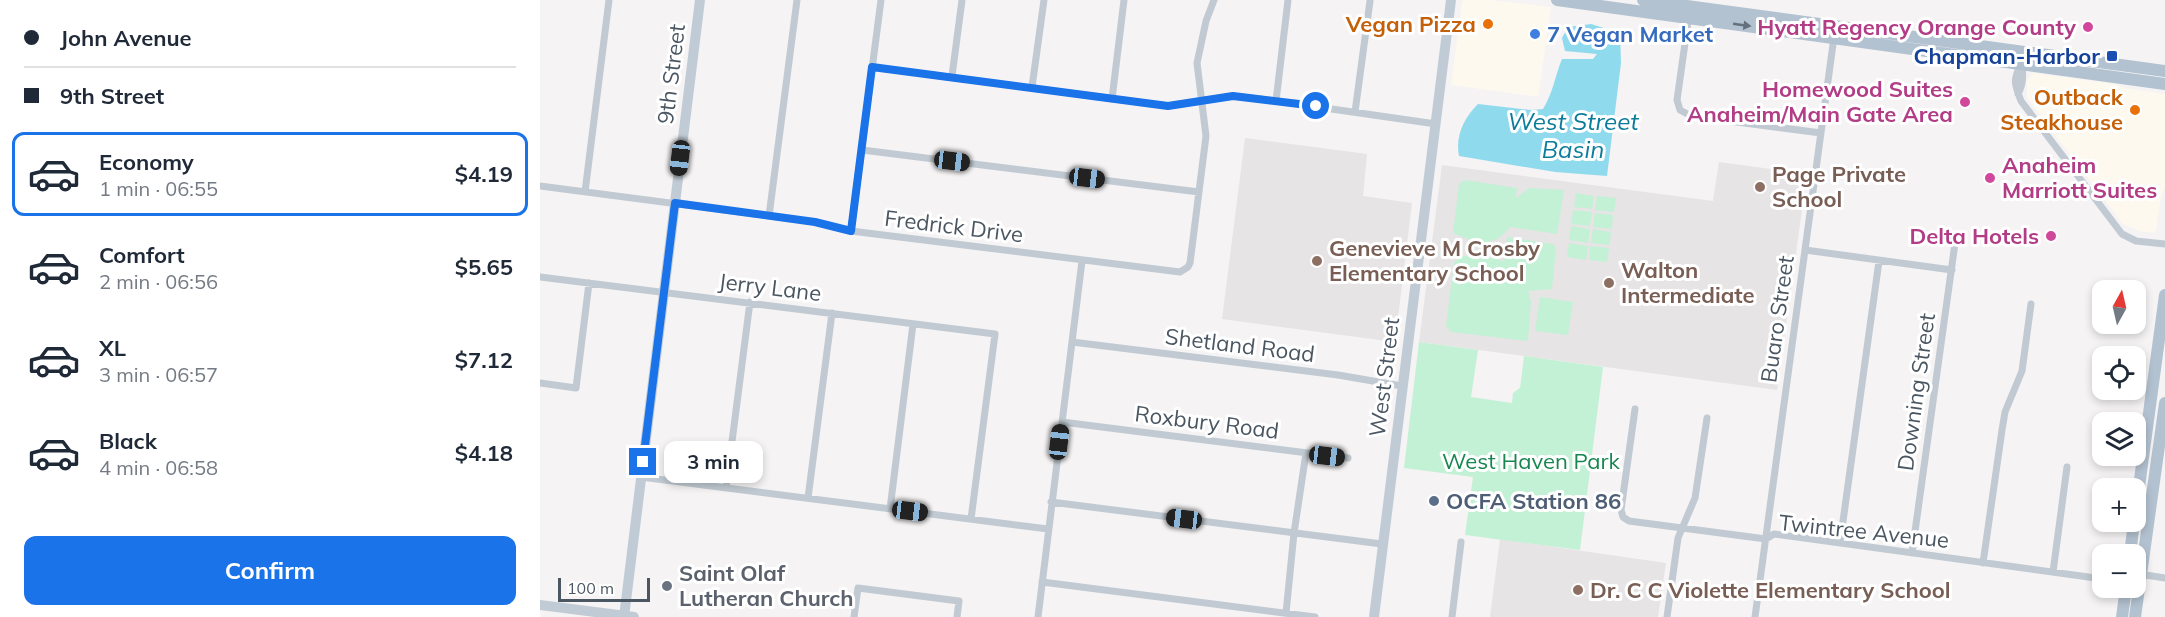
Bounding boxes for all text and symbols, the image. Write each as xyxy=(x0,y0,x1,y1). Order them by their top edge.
place label: Vegan Pizza xyxy=(1345,10,1476,38)
place label: Hyatt Regency Orange County xyxy=(1757,13,2076,41)
marker: Vegan Pizza xyxy=(1481,17,1495,31)
place label: 7 Vegan Market xyxy=(1547,20,1713,48)
one-way arrow xyxy=(1733,20,1752,30)
marker: Hyatt Regency Orange County xyxy=(2081,20,2095,34)
street label: 9th Street xyxy=(651,22,691,126)
text: John Avenue xyxy=(60,24,192,52)
marker: 7 Vegan Market xyxy=(1528,27,1542,41)
place label: Chapman-Harbor xyxy=(1913,42,2100,70)
marker: Chapman-Harbor xyxy=(2105,49,2119,63)
place label: Homewood Suites Anaheim/Main Gate Area xyxy=(1687,75,1953,128)
text: 9th Street xyxy=(60,82,164,110)
place label: Outback Steakhouse xyxy=(2000,83,2124,136)
route start xyxy=(1302,92,1329,119)
marker: Homewood Suites Anaheim/Main Gate Area xyxy=(1958,95,1972,109)
marker: Outback Steakhouse xyxy=(2128,103,2142,117)
water label: West Street Basin xyxy=(1507,106,1639,164)
car xyxy=(669,139,691,177)
icon: car xyxy=(27,147,81,201)
text: Economy xyxy=(99,148,194,176)
car xyxy=(933,150,971,172)
place label: Anaheim Marriott Suites xyxy=(2002,151,2157,204)
text: $4.19 xyxy=(455,160,513,188)
place label: Page Private School xyxy=(1772,160,1906,213)
car xyxy=(1068,167,1106,189)
marker: Anaheim Marriott Suites xyxy=(1983,171,1997,185)
text: 1 min · 06:55 xyxy=(99,176,218,201)
marker: Page Private School xyxy=(1753,180,1767,194)
street label: Fredrick Drive xyxy=(883,204,1025,248)
place label: Delta Hotels xyxy=(1909,222,2039,250)
marker: Delta Hotels xyxy=(2044,229,2058,243)
place label: Genevieve M Crosby Elementary School xyxy=(1329,234,1540,287)
icon: car xyxy=(27,240,81,294)
text: Comfort xyxy=(99,241,185,269)
text: $5.65 xyxy=(455,253,513,281)
street label: Buaro Street xyxy=(1754,253,1800,384)
marker: Genevieve M Crosby Elementary School xyxy=(1310,254,1324,268)
place label: Walton Intermediate xyxy=(1621,256,1755,309)
street label: Jerry Lane xyxy=(717,267,823,307)
text: 2 min · 06:56 xyxy=(99,269,218,294)
marker: Walton Intermediate xyxy=(1602,276,1616,290)
north arrow xyxy=(2092,280,2146,334)
map controls xyxy=(2092,280,2146,598)
street label: Downing Street xyxy=(1891,311,1941,473)
street label: West Street xyxy=(1363,315,1405,438)
street label: Shetland Road xyxy=(1164,322,1316,368)
icon: car xyxy=(27,333,81,387)
text: XL xyxy=(99,334,126,362)
text: $7.12 xyxy=(455,346,513,374)
button: locate xyxy=(2092,346,2146,400)
text: 3 min · 06:57 xyxy=(99,362,218,387)
street label: Roxbury Road xyxy=(1133,399,1281,445)
button: layers xyxy=(2092,412,2146,466)
car xyxy=(1048,423,1070,461)
icon: car xyxy=(27,426,81,480)
text: Black xyxy=(99,427,157,455)
text: $4.18 xyxy=(455,439,513,467)
callout: 3 min xyxy=(664,441,763,483)
car xyxy=(1308,445,1346,467)
park label: West Haven Park xyxy=(1442,447,1621,475)
route end xyxy=(629,448,656,475)
text: 3 min xyxy=(687,449,740,474)
text: 4 min · 06:58 xyxy=(99,455,218,480)
button: + xyxy=(2092,478,2146,532)
place label: OCFA Station 86 xyxy=(1446,487,1621,515)
marker: OCFA Station 86 xyxy=(1427,494,1441,508)
car xyxy=(891,500,929,522)
car xyxy=(1165,508,1203,530)
street label: Twintree Avenue xyxy=(1778,508,1950,554)
button: Confirm xyxy=(24,536,516,605)
button: − xyxy=(2092,544,2146,598)
place label: Saint Olaf Lutheran Church xyxy=(679,559,854,612)
scale bar xyxy=(558,575,650,602)
place label: Dr. C C Violette Elementary School xyxy=(1590,576,1951,604)
text: 100 m xyxy=(567,578,614,598)
marker: Saint Olaf Lutheran Church xyxy=(660,579,674,593)
marker: Dr. C C Violette Elementary School xyxy=(1571,583,1585,597)

